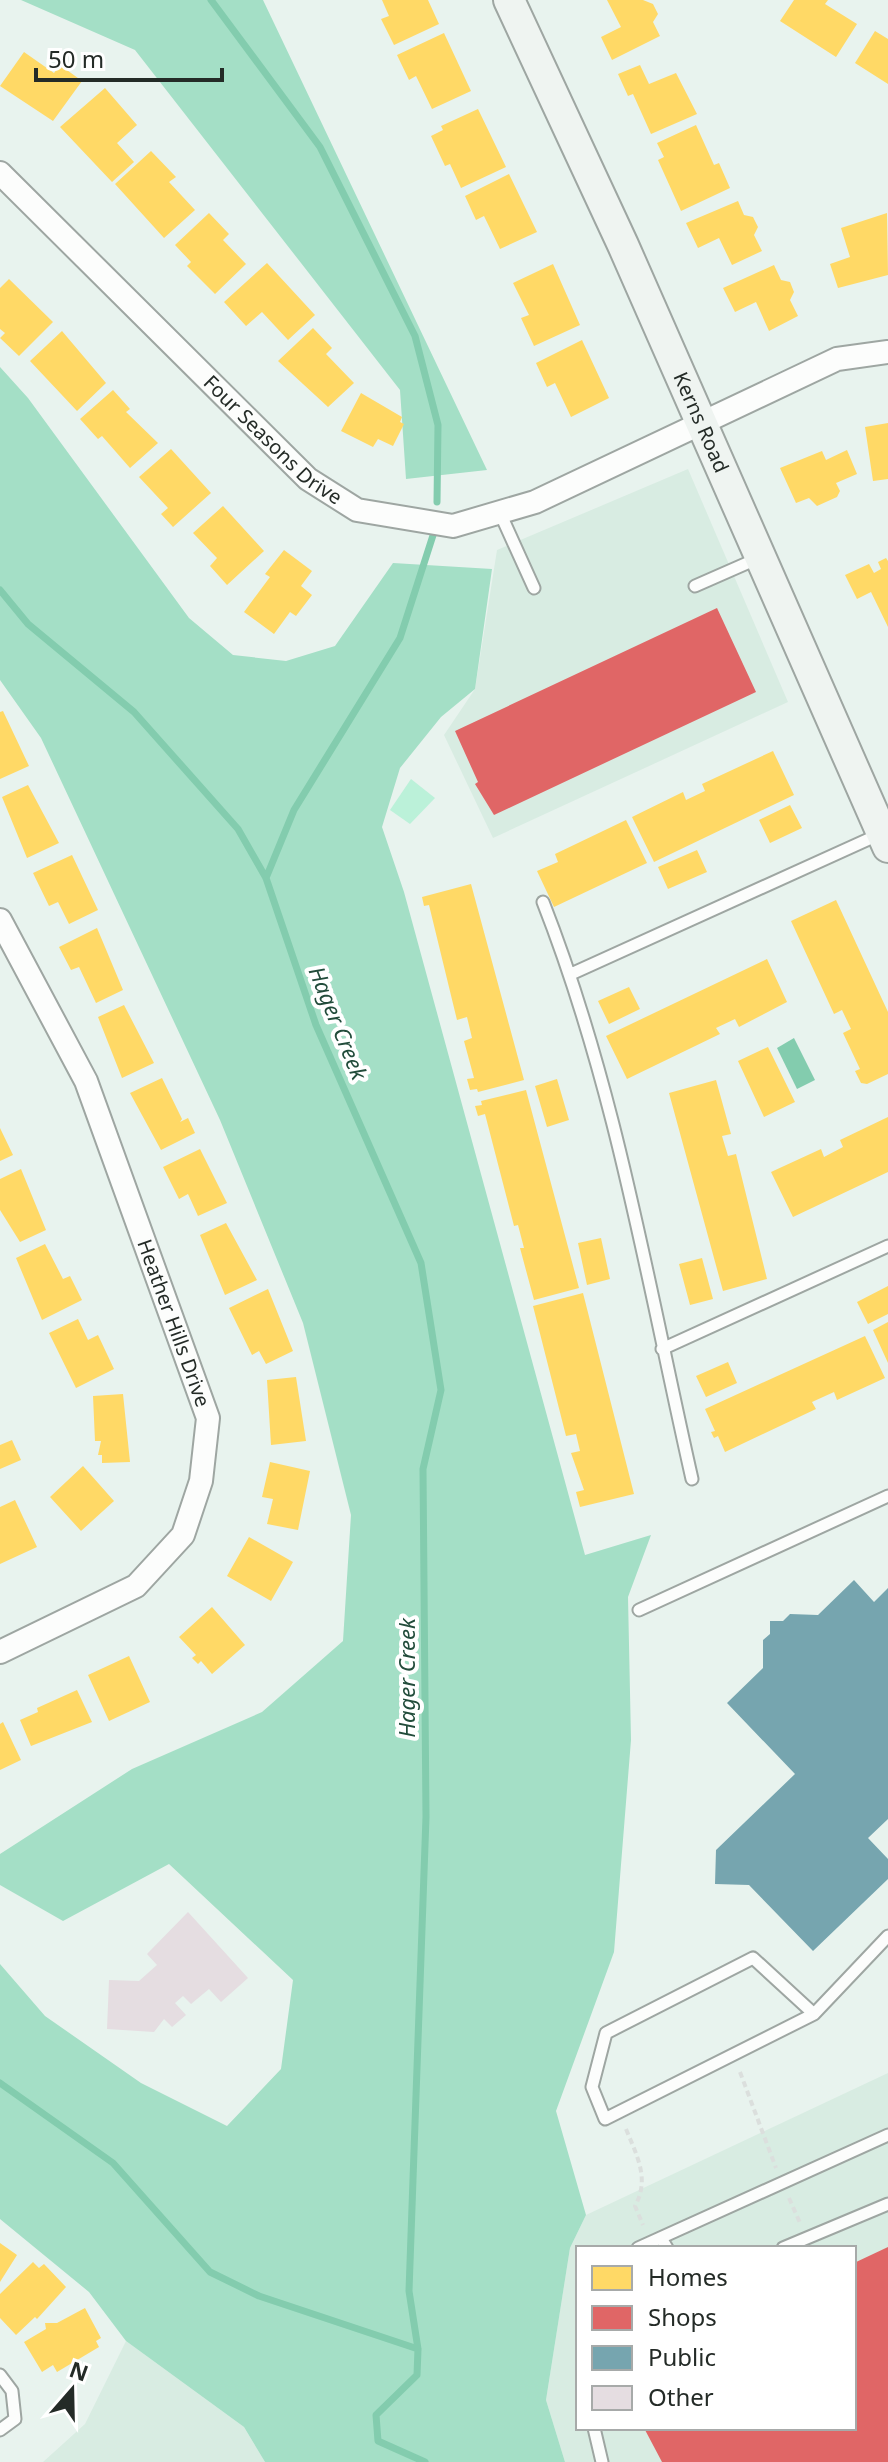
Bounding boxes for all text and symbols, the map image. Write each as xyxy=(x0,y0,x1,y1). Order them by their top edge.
scale bar xyxy=(36,32,222,82)
text: 50 m xyxy=(48,42,104,75)
street label: Kerns Road xyxy=(668,368,735,477)
street label: Four Seasons Drive xyxy=(198,369,348,510)
water label: Hager Creek xyxy=(303,961,376,1085)
street label: Heather Hills Drive xyxy=(131,1235,217,1410)
water label: Hager Creek xyxy=(391,1617,421,1738)
legend xyxy=(576,2246,856,2430)
text: Homes xyxy=(648,2260,728,2293)
text: Shops xyxy=(648,2300,717,2333)
text: Public xyxy=(648,2340,716,2373)
north arrow xyxy=(32,2350,112,2430)
text: N xyxy=(66,2353,93,2387)
text: Other xyxy=(648,2380,714,2413)

